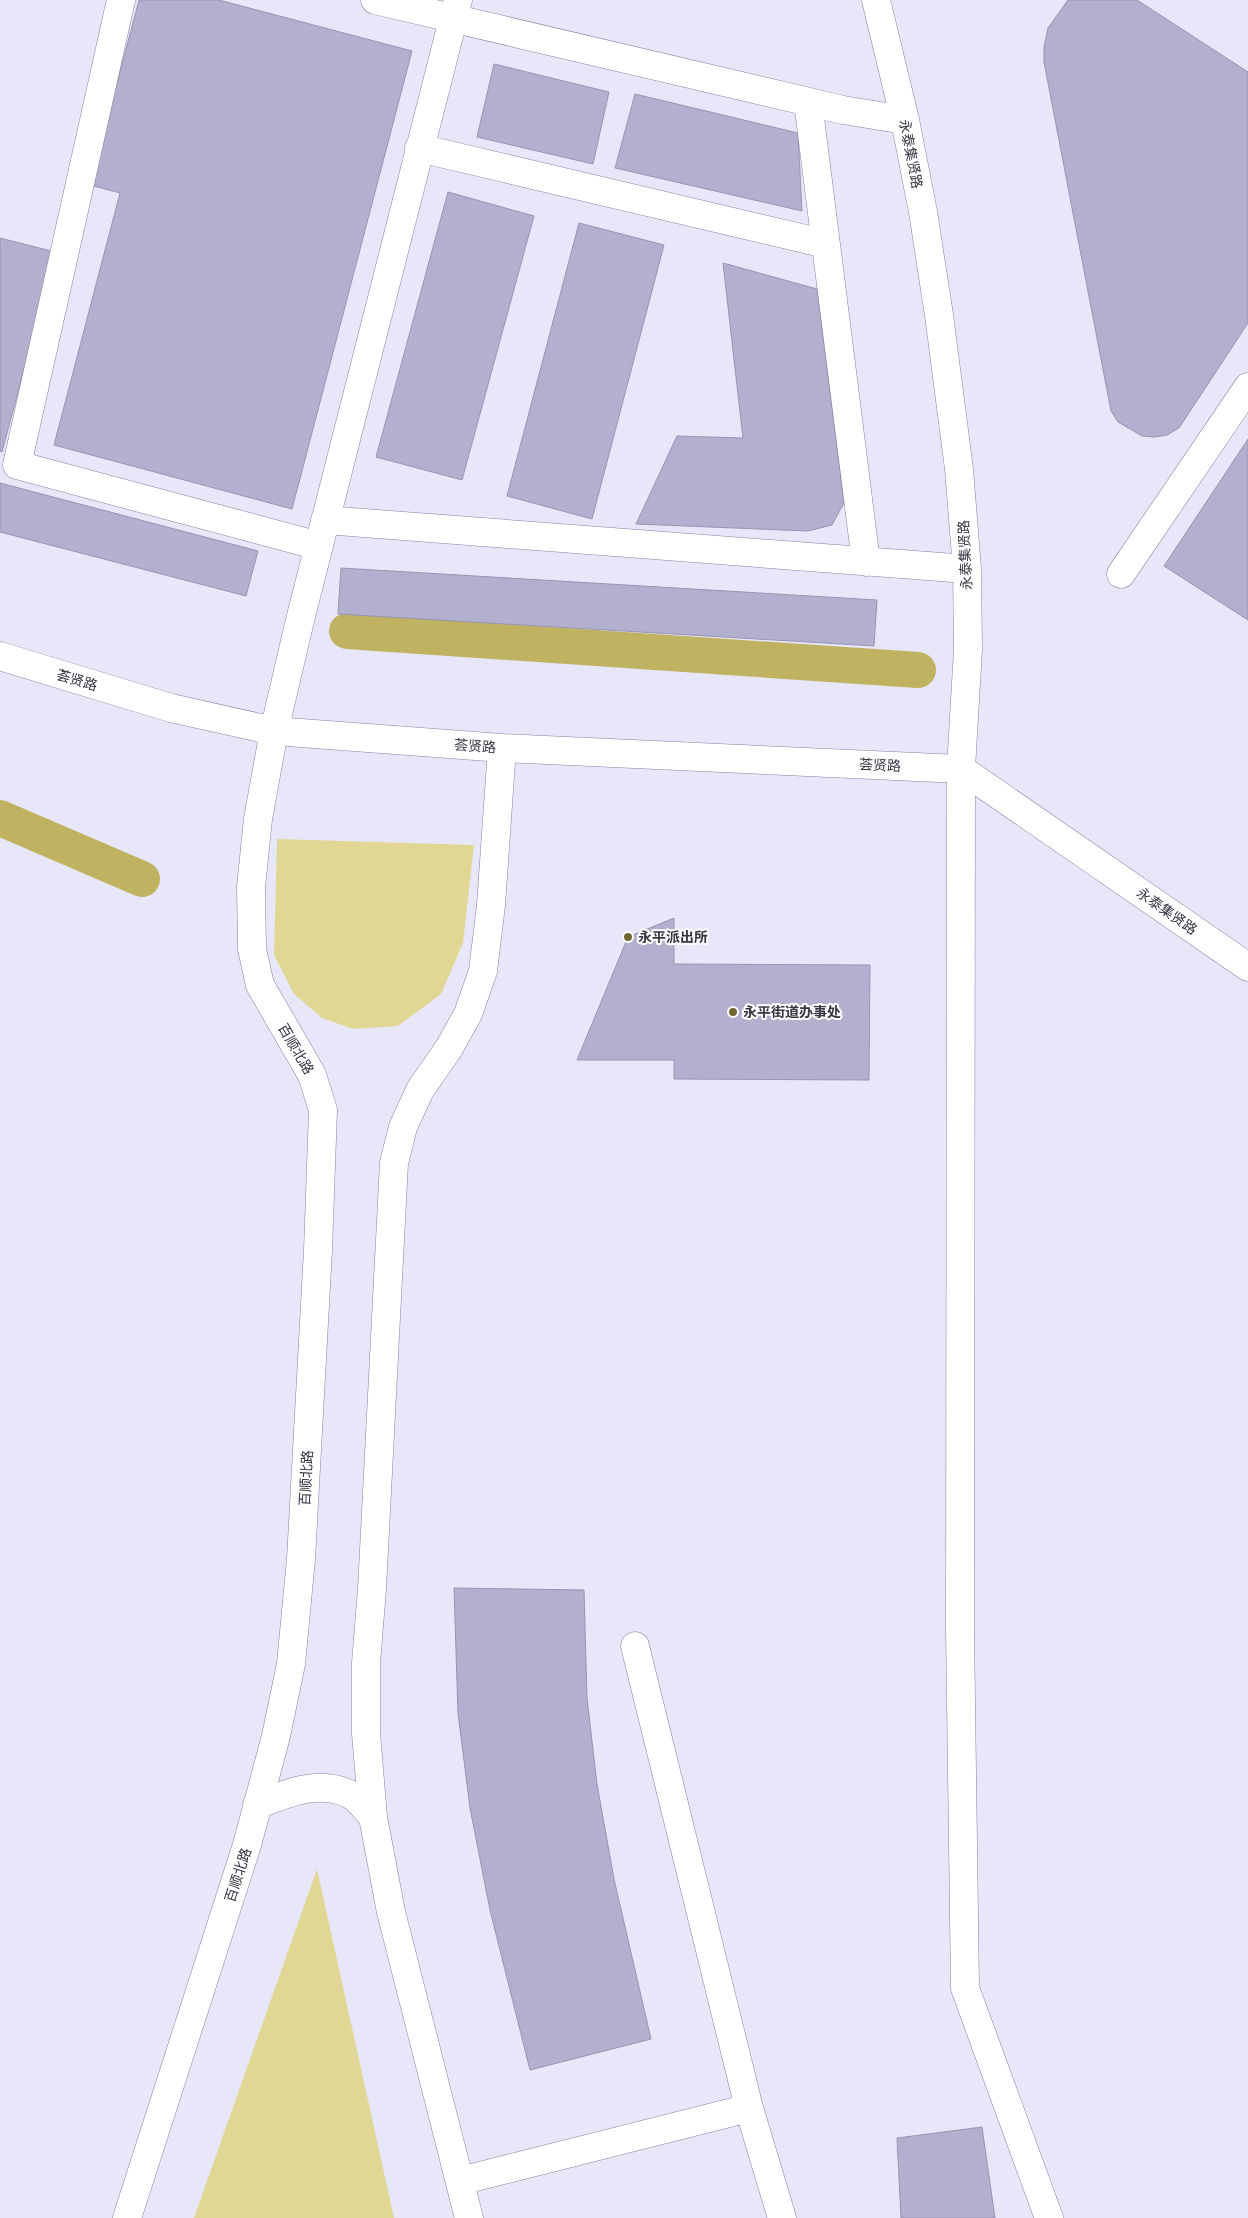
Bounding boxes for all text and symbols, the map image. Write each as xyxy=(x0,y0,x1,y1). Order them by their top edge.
street label: 永泰集贤路 xyxy=(895,118,927,190)
street label: 永泰集贤路 xyxy=(954,520,976,590)
street label: 荟贤路 xyxy=(54,665,100,695)
street label: 荟贤路 xyxy=(453,736,497,756)
street label: 荟贤路 xyxy=(859,755,901,775)
street label: 永泰集贤路 xyxy=(1133,884,1201,938)
place label: 永平派出所 xyxy=(638,928,708,946)
marker: 永平派出所 xyxy=(622,931,634,943)
place label: 永平街道办事处 xyxy=(743,1003,841,1021)
marker: 永平街道办事处 xyxy=(727,1006,739,1018)
street label: 百顺北路 xyxy=(274,1020,318,1078)
street label: 百顺北路 xyxy=(296,1450,316,1506)
street label: 百顺北路 xyxy=(221,1846,255,1904)

